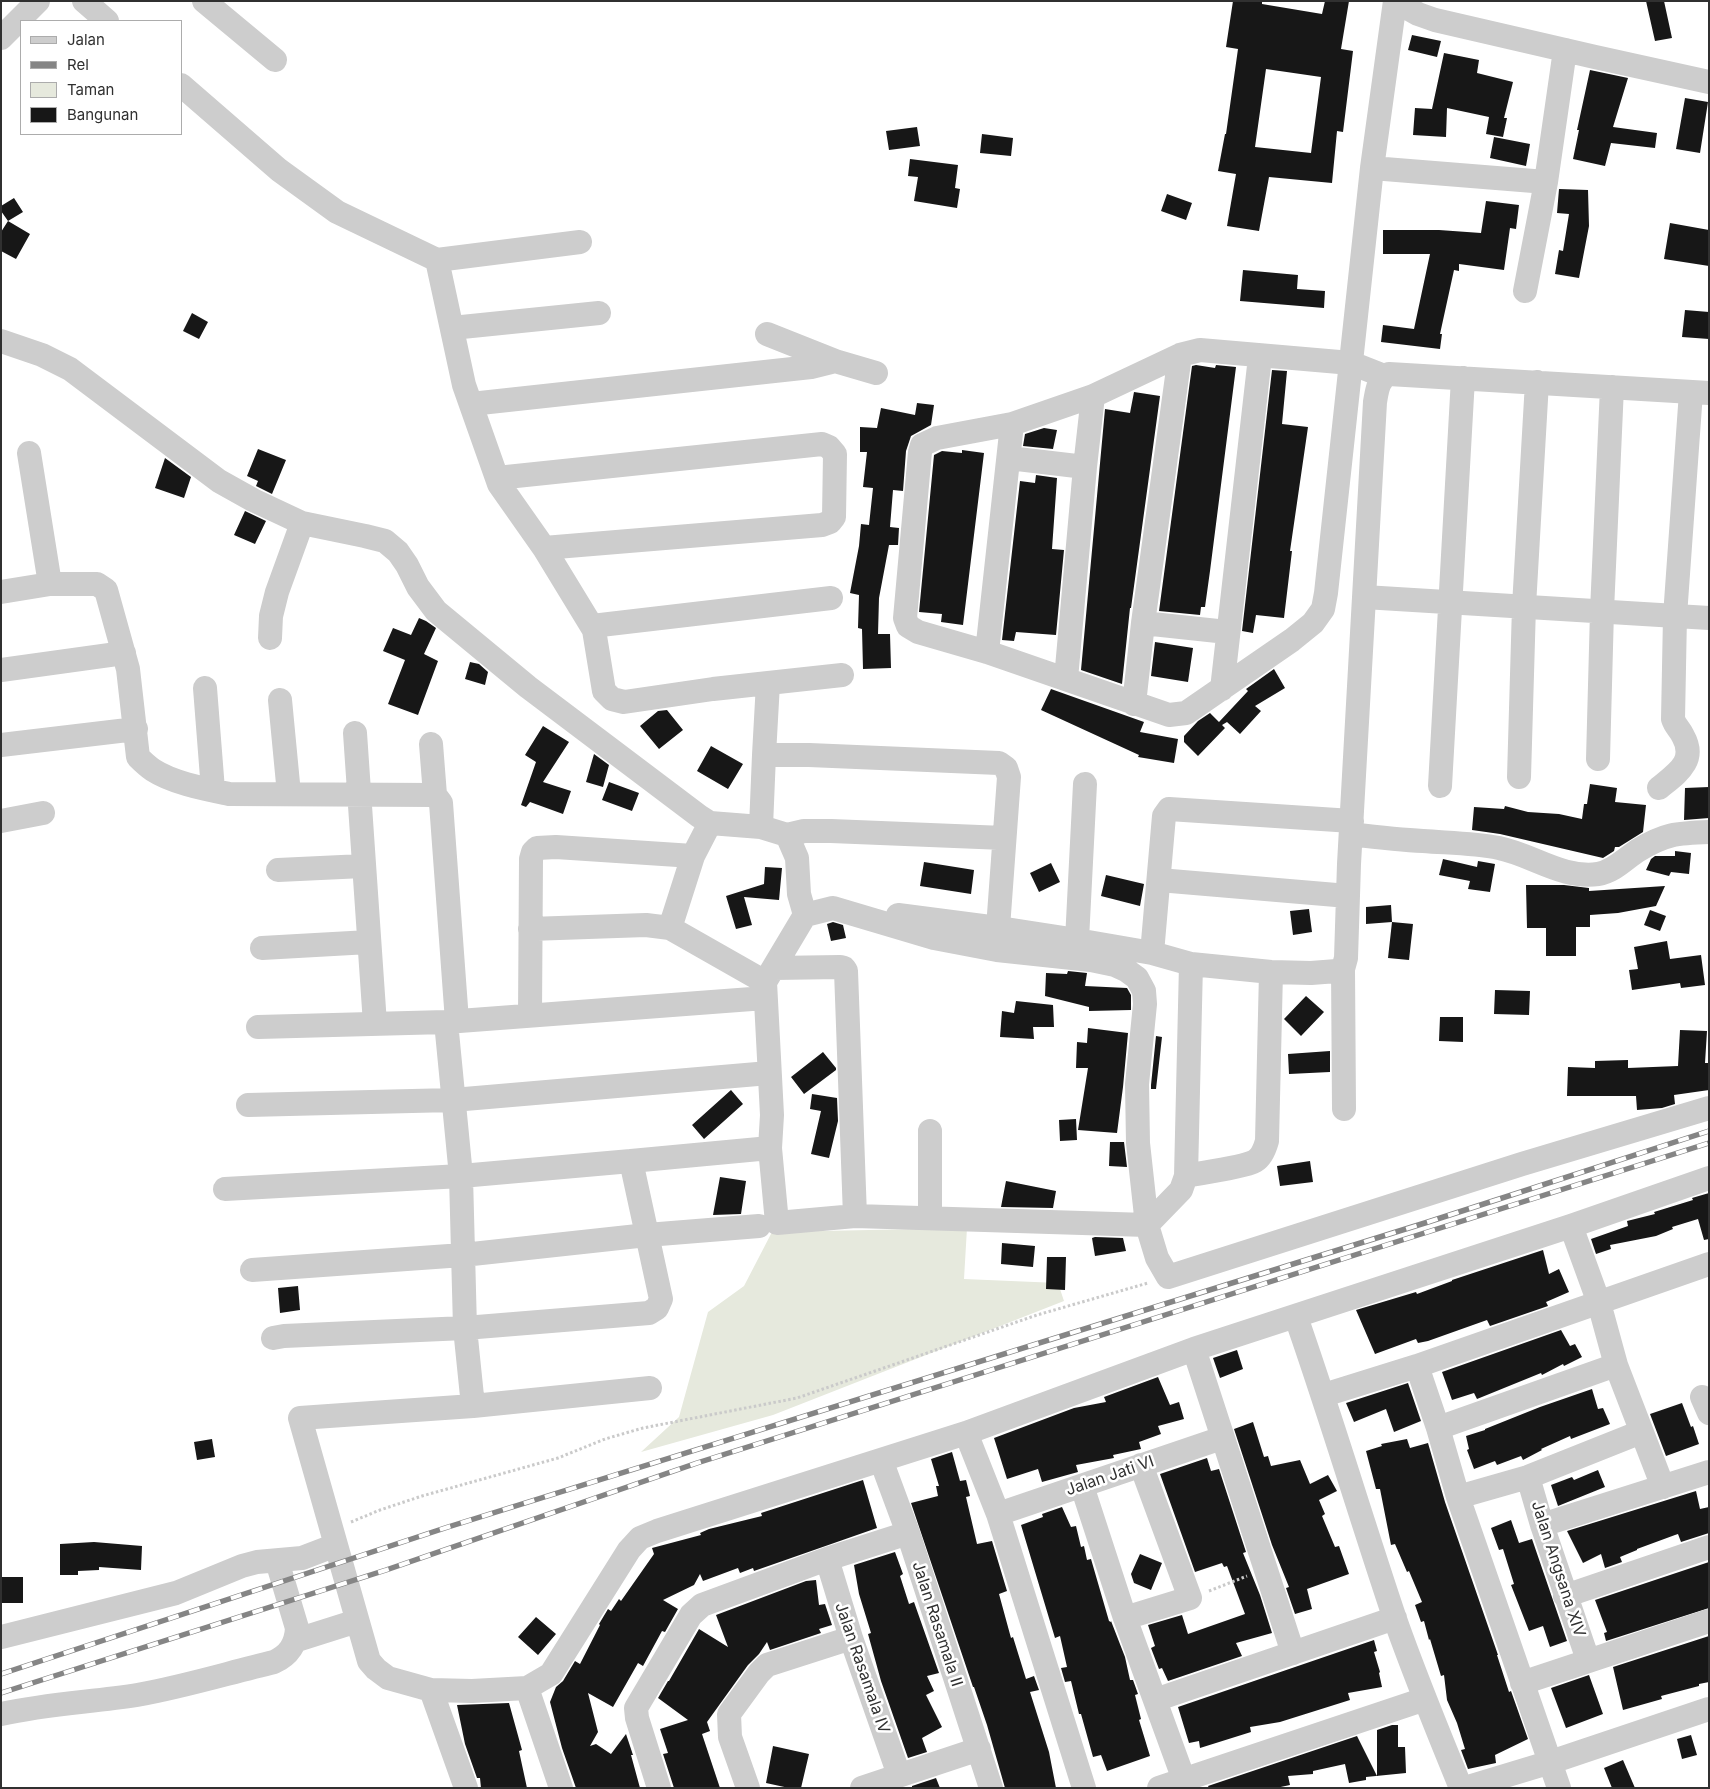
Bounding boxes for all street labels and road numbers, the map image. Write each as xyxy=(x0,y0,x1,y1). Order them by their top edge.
street label: Jalan Jati VI xyxy=(1063,1452,1157,1500)
street label: Jalan Angsana XIV xyxy=(1527,1499,1589,1639)
street label: Jalan Rasamala II xyxy=(908,1559,966,1689)
street label: Jalan Rasamala IV xyxy=(831,1600,893,1736)

